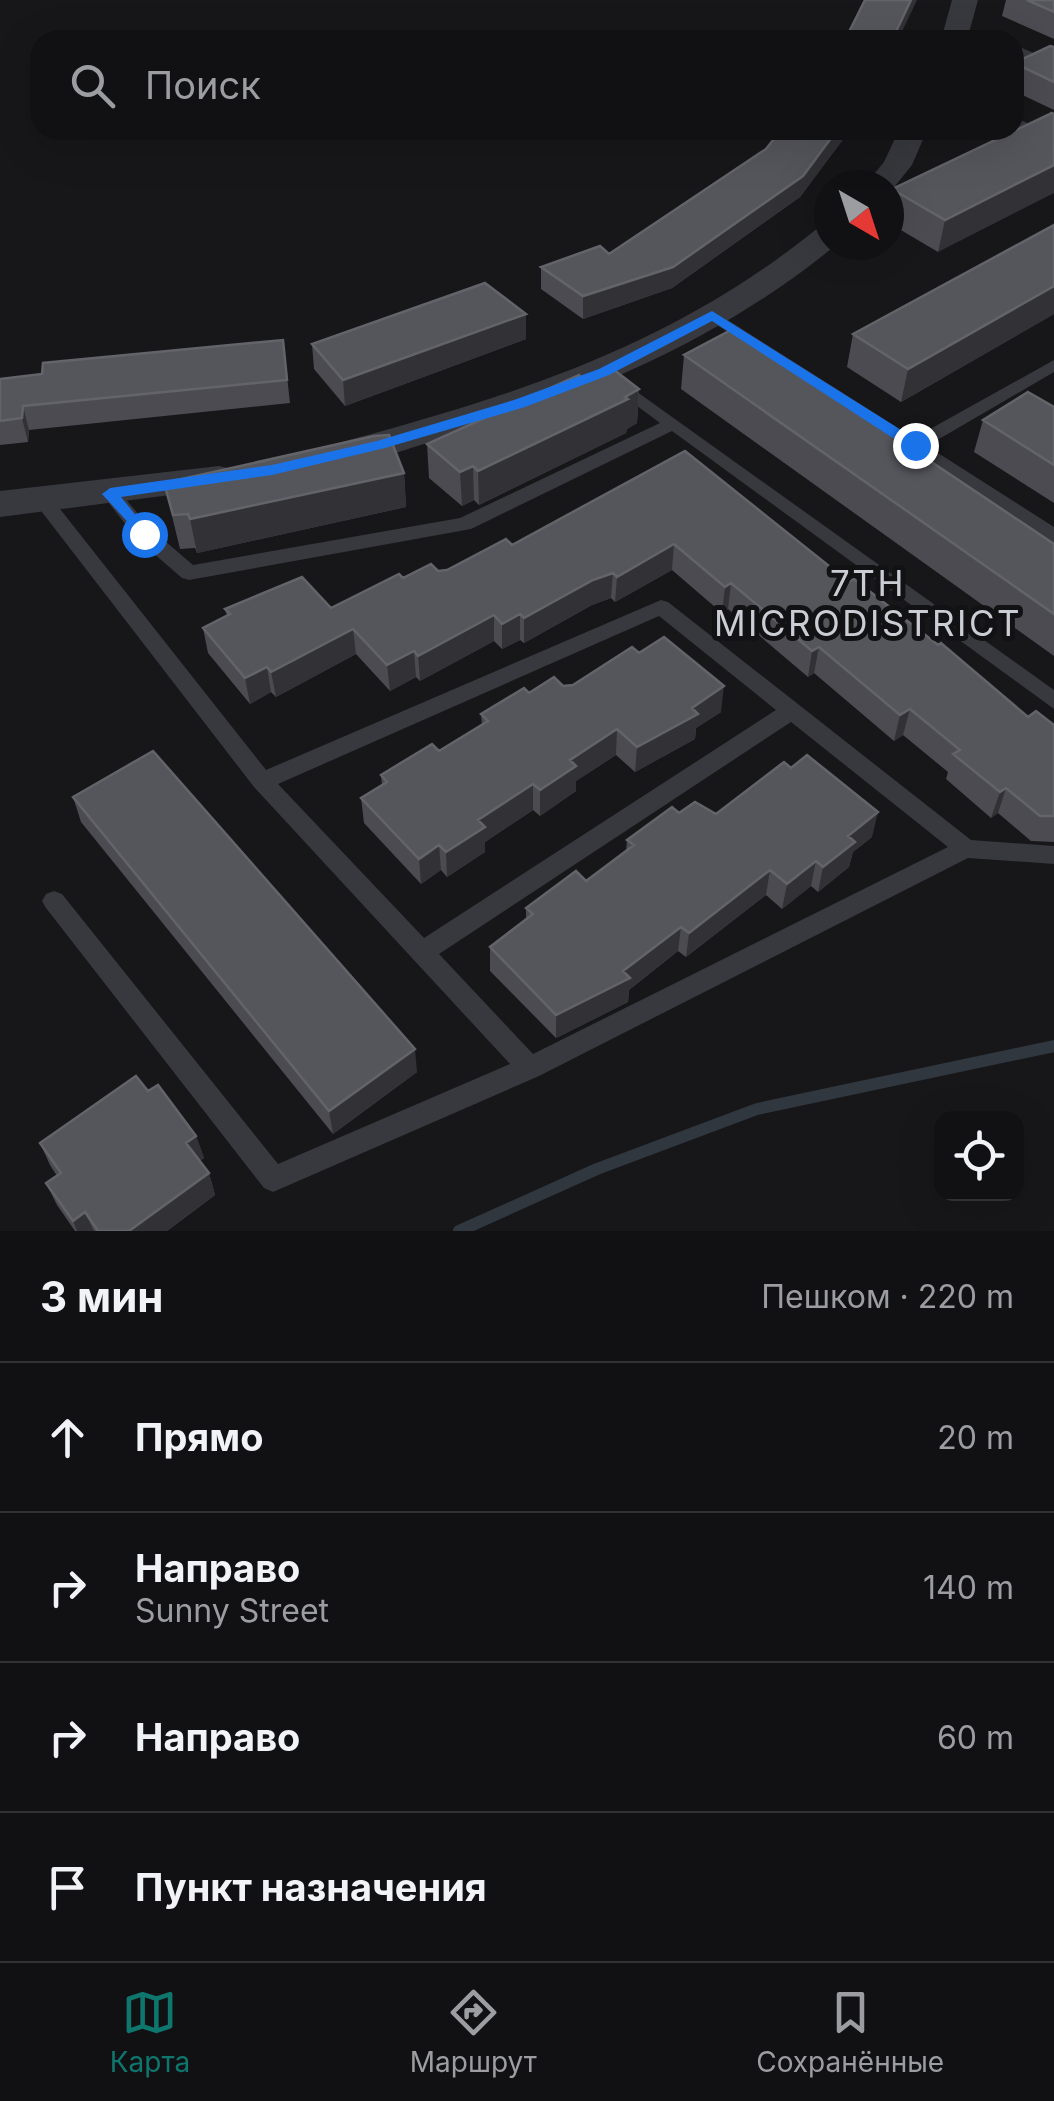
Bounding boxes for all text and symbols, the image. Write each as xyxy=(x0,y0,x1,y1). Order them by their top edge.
search box xyxy=(30,30,1024,140)
icon: search xyxy=(65,58,120,113)
text: Поиск xyxy=(145,62,261,108)
north arrow xyxy=(814,170,904,260)
route end xyxy=(893,423,939,469)
route start xyxy=(122,512,168,558)
district label: 7TH MICRODISTRICT xyxy=(714,562,1022,644)
map controls xyxy=(934,1111,1024,1201)
button: locate xyxy=(934,1111,1024,1201)
text: 3 мин xyxy=(40,1271,163,1322)
text: Пешком · 220 m xyxy=(761,1277,1014,1316)
icon: ahead xyxy=(40,1410,95,1465)
text: Прямо xyxy=(135,1414,263,1460)
text: 20 m xyxy=(937,1418,1014,1457)
text: Направо xyxy=(135,1545,300,1591)
icon: right xyxy=(40,1560,95,1615)
text: 140 m xyxy=(923,1568,1014,1607)
text: Sunny Street xyxy=(135,1591,329,1630)
icon: right xyxy=(40,1710,95,1765)
text: Направо xyxy=(135,1714,300,1760)
text: 60 m xyxy=(937,1718,1014,1757)
icon: arrive xyxy=(40,1860,95,1915)
text: Пункт назначения xyxy=(135,1864,487,1910)
tab: Карта xyxy=(110,1985,190,2079)
tab: Маршрут xyxy=(410,1985,537,2079)
tab: Сохранённые xyxy=(756,1985,944,2079)

